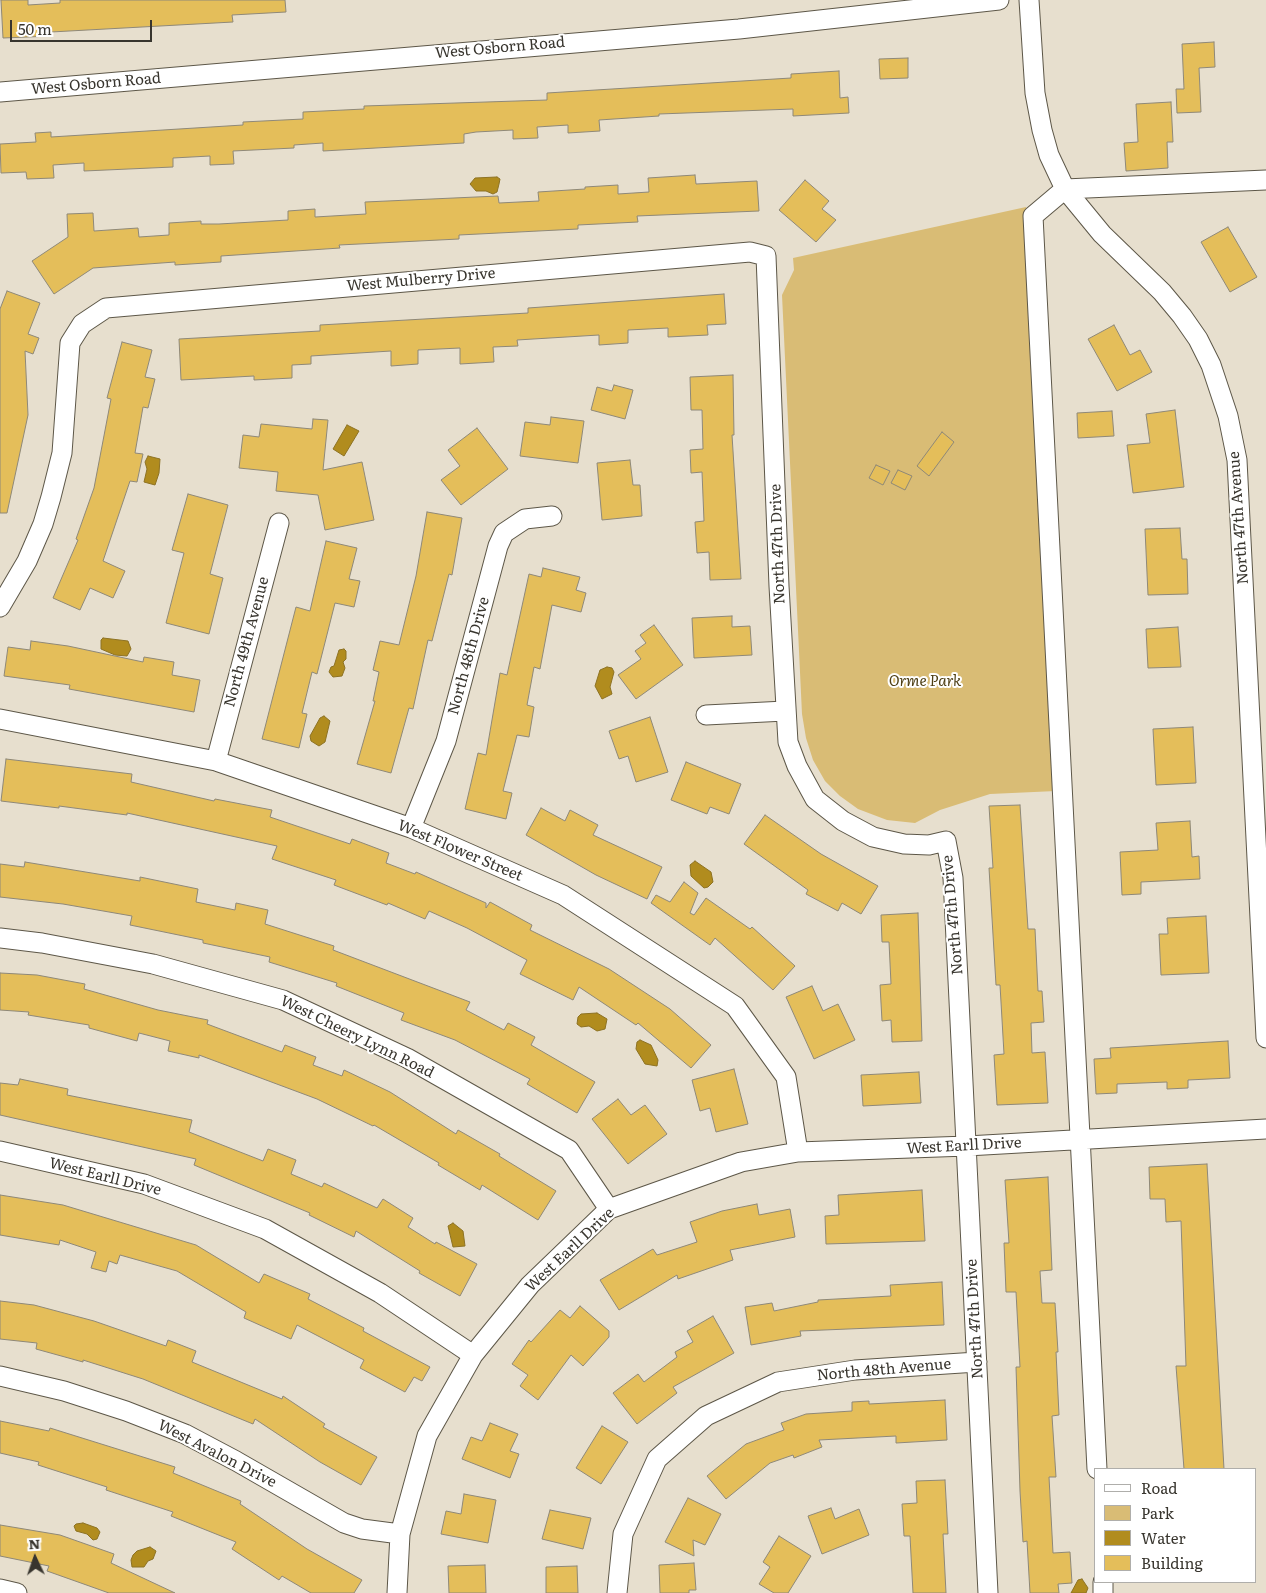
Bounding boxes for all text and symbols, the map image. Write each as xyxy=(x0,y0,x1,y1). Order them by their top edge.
scale bar xyxy=(12,10,155,42)
text: 50 m xyxy=(18,17,52,40)
street label: West Osborn Road xyxy=(434,33,566,63)
street label: West Osborn Road xyxy=(30,69,162,99)
street label: West Mulberry Drive xyxy=(346,265,496,295)
street label: North 47th Avenue xyxy=(1225,451,1253,585)
street label: North 47th Drive xyxy=(767,484,789,604)
street label: North 49th Avenue xyxy=(221,575,273,709)
street label: North 48th Drive xyxy=(445,595,493,717)
park label: Orme Park xyxy=(889,673,961,691)
street label: West Flower Street xyxy=(395,817,525,885)
street label: North 47th Drive xyxy=(939,854,967,976)
street label: West Cheery Lynn Road xyxy=(277,992,437,1082)
street label: West Earll Drive xyxy=(906,1134,1022,1158)
street label: West Earll Drive xyxy=(47,1154,163,1200)
street label: West Earll Drive xyxy=(522,1204,618,1296)
street label: North 47th Drive xyxy=(963,1258,987,1380)
street label: North 48th Avenue xyxy=(816,1355,952,1385)
street label: West Avalon Drive xyxy=(155,1416,279,1492)
legend xyxy=(1094,1468,1256,1583)
text: Road xyxy=(1141,1476,1177,1499)
text: Park xyxy=(1141,1501,1174,1524)
text: Water xyxy=(1141,1526,1186,1549)
north arrow xyxy=(10,1533,60,1583)
text: N xyxy=(28,1533,41,1553)
text: Building xyxy=(1141,1551,1203,1574)

